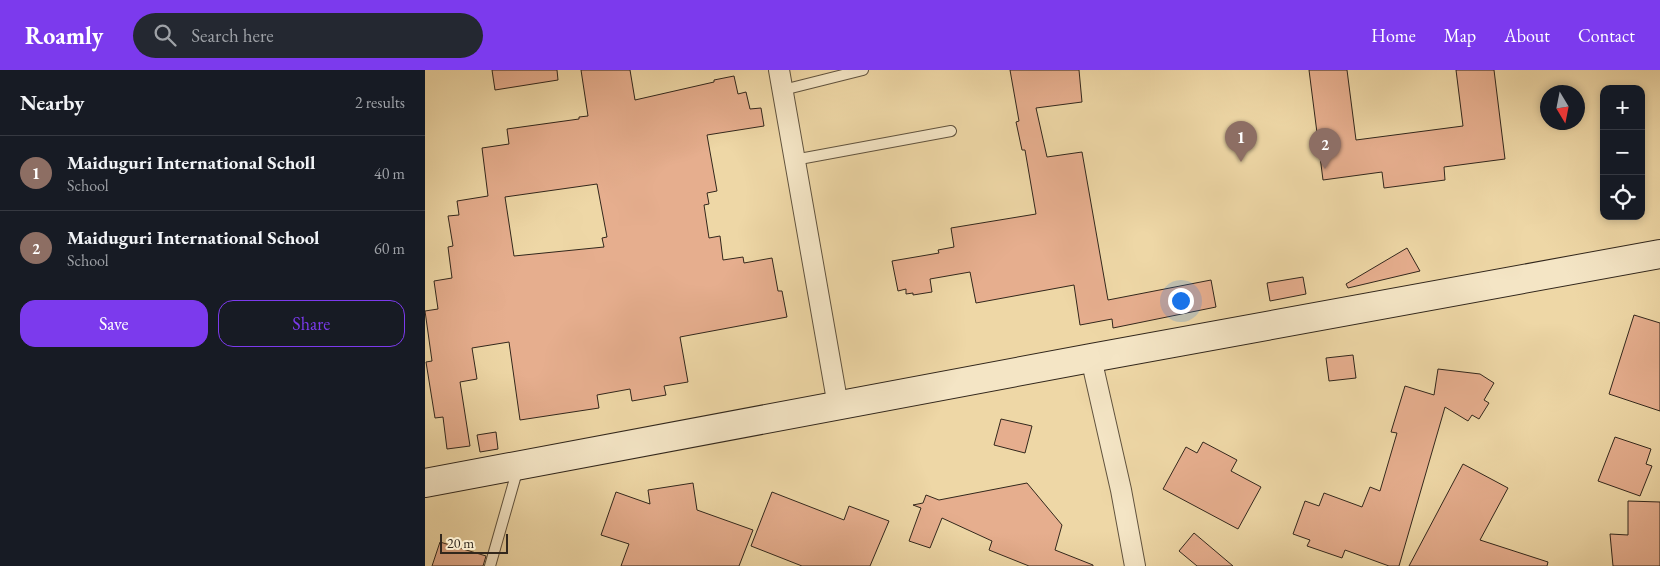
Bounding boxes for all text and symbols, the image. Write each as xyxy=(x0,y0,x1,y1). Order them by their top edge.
search box xyxy=(133,13,483,58)
text: Roamly xyxy=(25,20,103,51)
icon: search xyxy=(151,21,179,49)
text: Search here xyxy=(191,23,274,48)
text: Home xyxy=(1371,24,1416,47)
text: Map xyxy=(1444,24,1476,47)
text: About xyxy=(1504,24,1550,47)
text: Contact xyxy=(1578,24,1635,47)
north arrow xyxy=(1540,85,1585,130)
map controls xyxy=(1600,85,1645,220)
button: + xyxy=(1600,85,1645,130)
text: Nearby xyxy=(20,89,84,116)
text: 2 results xyxy=(355,92,405,113)
pin: 1 xyxy=(1225,121,1257,162)
pin: 2 xyxy=(1309,128,1341,169)
button: − xyxy=(1600,130,1645,175)
text: Maiduguri International Scholl xyxy=(67,150,315,175)
text: 1 xyxy=(32,163,40,184)
text: 40 m xyxy=(374,163,405,184)
text: School xyxy=(67,175,109,196)
button: locate xyxy=(1600,175,1645,220)
text: Maiduguri International School xyxy=(67,225,320,250)
text: 2 xyxy=(32,238,40,259)
text: 60 m xyxy=(374,238,405,259)
text: School xyxy=(67,250,109,271)
your location xyxy=(1168,288,1194,314)
button: Save xyxy=(20,300,208,347)
button: Share xyxy=(218,300,405,347)
scale bar xyxy=(440,531,507,554)
text: 20 m xyxy=(447,534,474,552)

